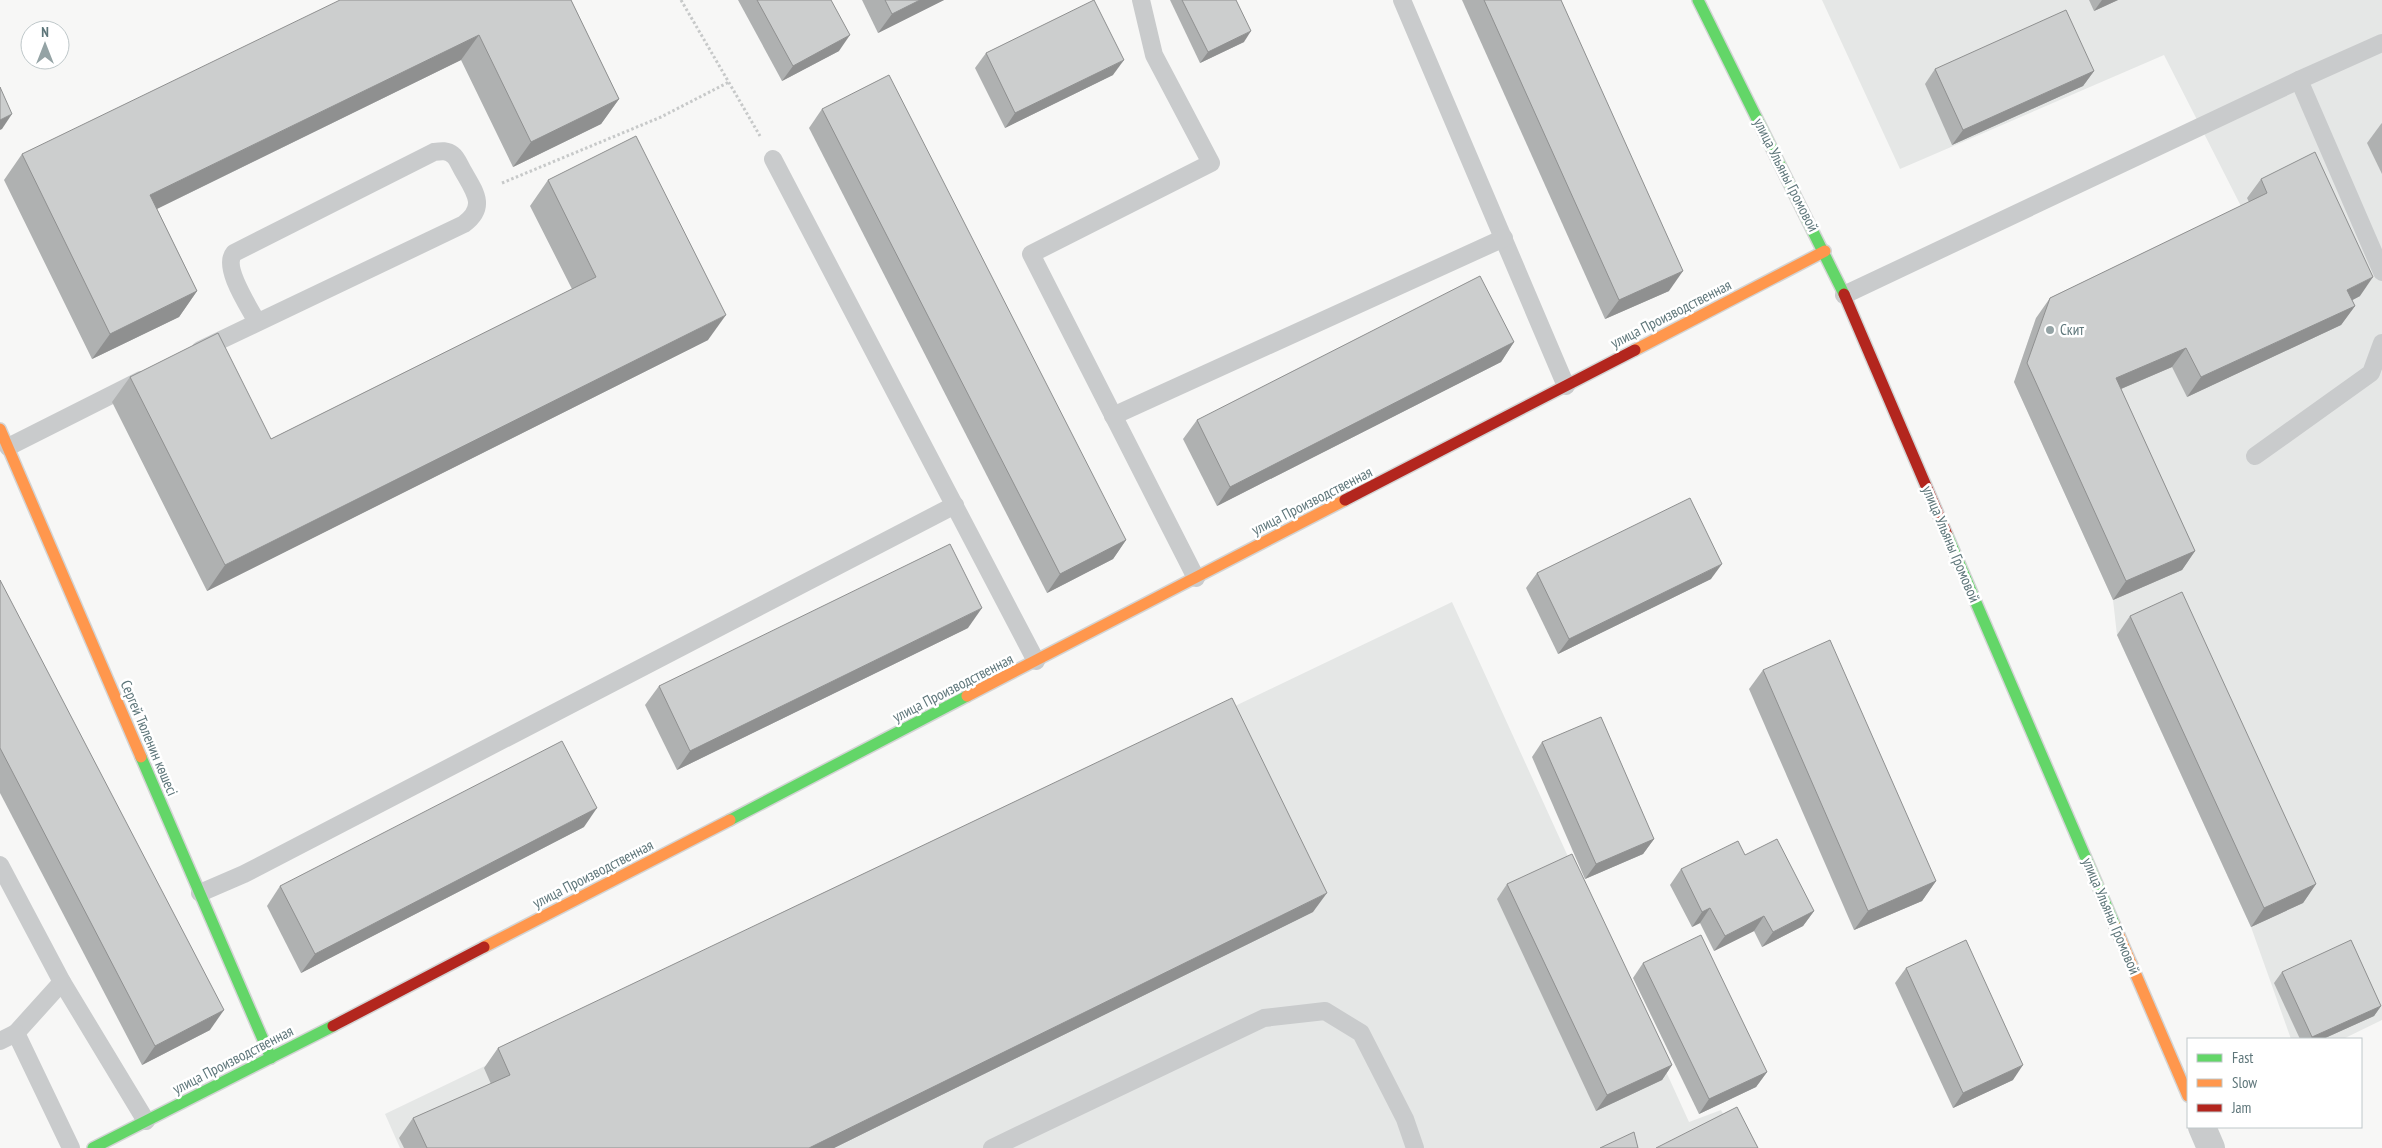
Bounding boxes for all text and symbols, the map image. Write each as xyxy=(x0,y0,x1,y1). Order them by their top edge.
north arrow xyxy=(20,20,70,70)
text: N xyxy=(41,23,49,41)
street label: улица Ульяны Громовой xyxy=(1750,115,1823,235)
street label: улица Производственная xyxy=(1607,275,1734,352)
place label: Скит xyxy=(2060,320,2084,339)
marker: Скит xyxy=(2044,324,2056,336)
street label: улица Производственная xyxy=(1248,462,1375,539)
street label: улица Ульяны Громовой xyxy=(1918,483,1985,605)
street label: улица Производственная xyxy=(889,649,1016,726)
street label: Сергей Тюленин көшесі xyxy=(117,677,182,799)
street label: улица Производственная xyxy=(529,835,656,912)
street label: улица Ульяны Громовой xyxy=(2078,855,2145,977)
street label: улица Производственная xyxy=(169,1021,296,1098)
legend xyxy=(2187,1038,2362,1128)
text: Fast xyxy=(2232,1048,2253,1067)
text: Slow xyxy=(2232,1073,2257,1092)
text: Jam xyxy=(2231,1098,2251,1117)

